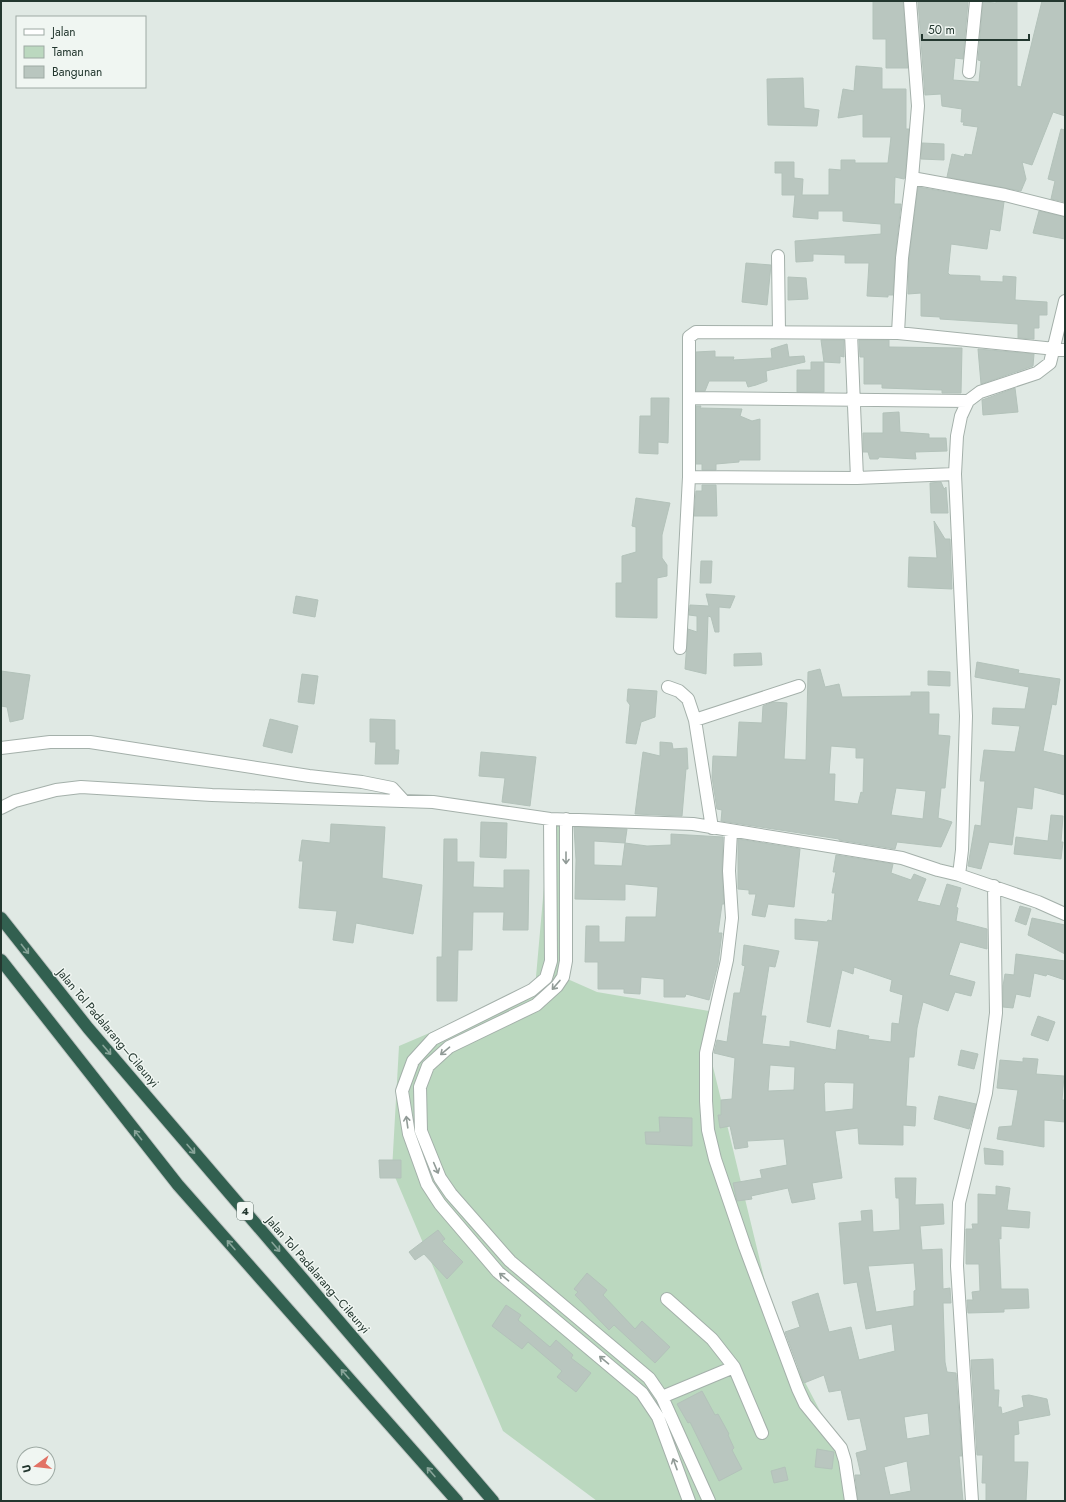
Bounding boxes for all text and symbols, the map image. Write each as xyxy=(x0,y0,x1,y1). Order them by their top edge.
legend xyxy=(16,16,146,88)
scale bar xyxy=(922,16,1029,42)
text: 50 m xyxy=(928,21,955,39)
text: Jalan xyxy=(50,23,75,41)
text: Taman xyxy=(52,43,84,61)
text: Bangunan xyxy=(52,63,102,81)
one-way arrow xyxy=(562,851,570,864)
one-way arrow xyxy=(21,943,30,954)
street label: Jalan Tol Padalarang–Cileunyi xyxy=(51,963,163,1091)
one-way arrow xyxy=(552,980,561,991)
one-way arrow xyxy=(102,1045,111,1055)
one-way arrow xyxy=(440,1046,451,1055)
one-way arrow xyxy=(403,1116,411,1129)
one-way arrow xyxy=(134,1130,143,1141)
one-way arrow xyxy=(187,1143,196,1154)
one-way arrow xyxy=(433,1162,440,1174)
road number: 4 xyxy=(237,1202,253,1220)
street label: Jalan Tol Padalarang–Cileunyi xyxy=(260,1211,374,1338)
one-way arrow xyxy=(226,1240,235,1251)
one-way arrow xyxy=(271,1242,280,1253)
one-way arrow xyxy=(498,1272,509,1281)
one-way arrow xyxy=(598,1355,609,1364)
one-way arrow xyxy=(340,1369,349,1380)
north arrow xyxy=(16,1446,56,1486)
one-way arrow xyxy=(671,1459,679,1471)
text: U xyxy=(18,1463,35,1474)
one-way arrow xyxy=(426,1467,435,1477)

